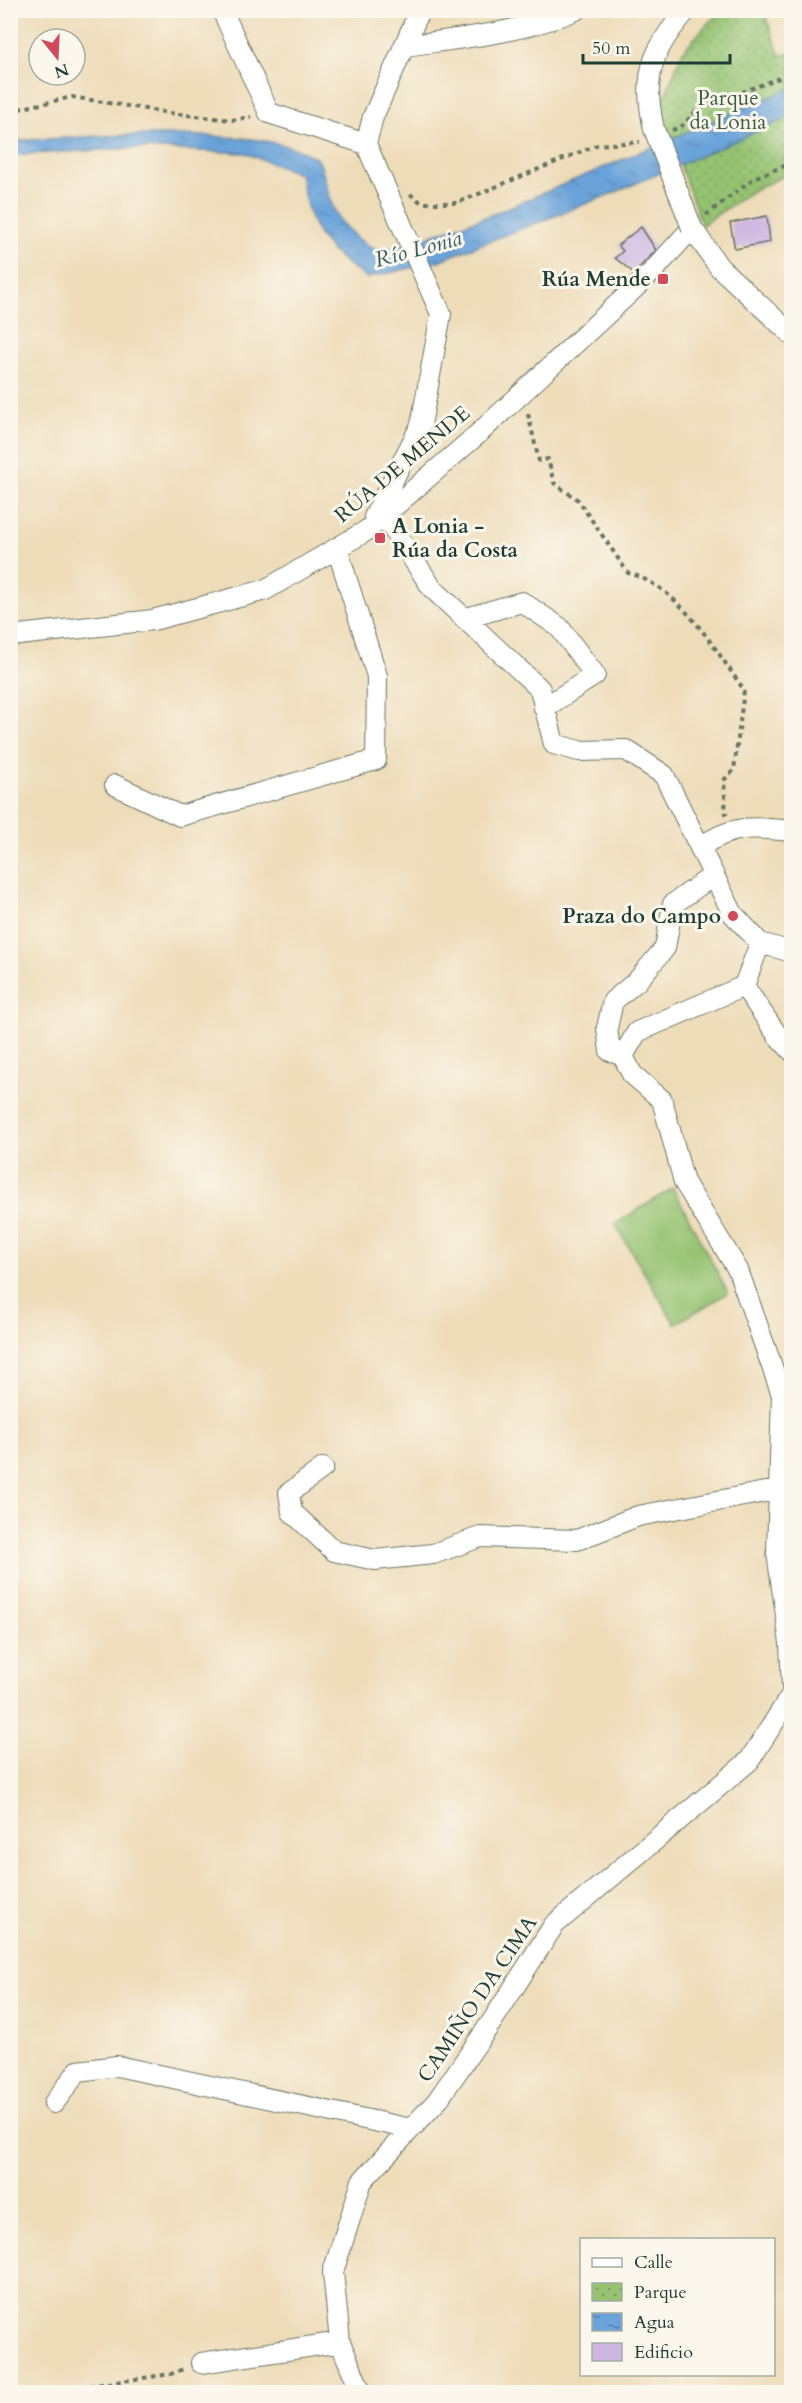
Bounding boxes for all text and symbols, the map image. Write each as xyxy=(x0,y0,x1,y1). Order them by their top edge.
north arrow xyxy=(27,27,87,87)
scale bar xyxy=(583,27,730,65)
text: 50 m xyxy=(592,36,631,61)
text: N xyxy=(51,58,71,83)
park label: Parque da Lonia xyxy=(690,84,766,137)
water label: Río Lonia xyxy=(371,223,465,275)
place label: Rúa Mende xyxy=(542,265,651,294)
marker: Rúa Mende xyxy=(656,272,670,286)
street label: RÚA DE MENDE xyxy=(328,398,476,530)
place label: A Lonia - Rúa da Costa xyxy=(392,512,519,565)
marker: A Lonia - Rúa da Costa xyxy=(373,531,387,545)
place label: Praza do Campo xyxy=(562,902,721,931)
marker: Praza do Campo xyxy=(726,909,740,923)
street label: CAMIÑO DA CIMA xyxy=(410,1910,544,2088)
legend xyxy=(580,2238,775,2376)
text: Calle xyxy=(634,2250,673,2275)
text: Parque xyxy=(634,2280,687,2305)
text: Agua xyxy=(634,2310,675,2335)
text: Edificio xyxy=(634,2340,693,2365)

